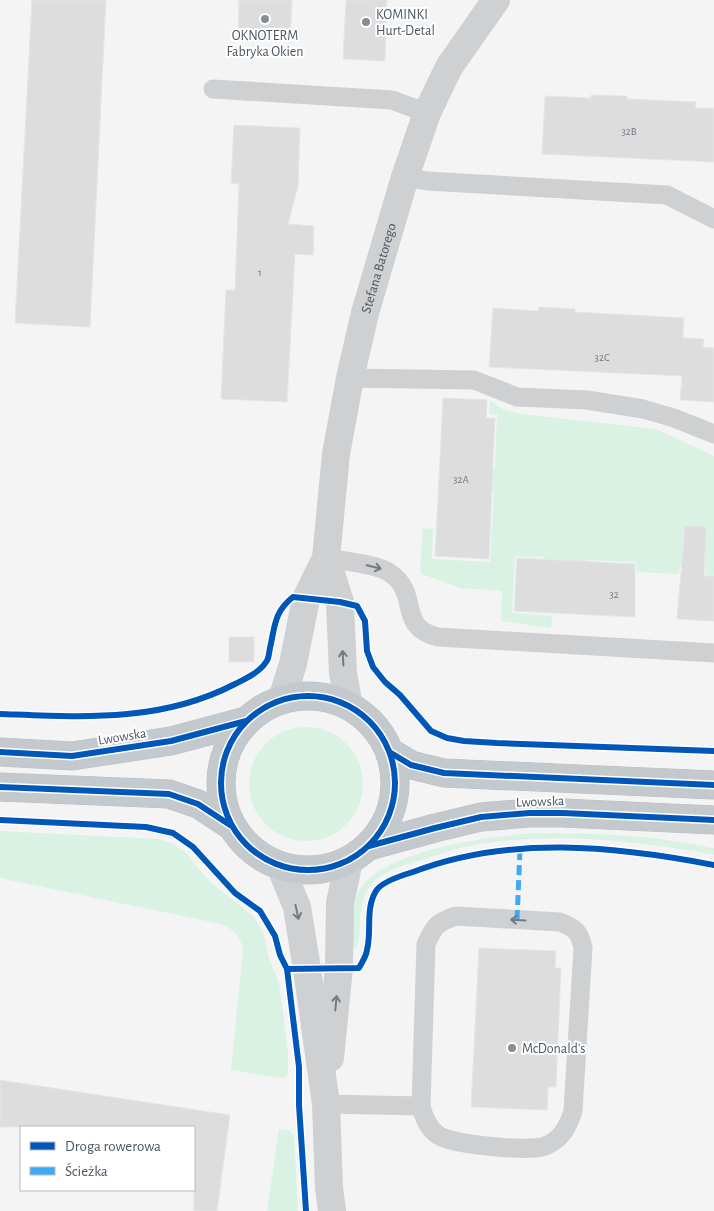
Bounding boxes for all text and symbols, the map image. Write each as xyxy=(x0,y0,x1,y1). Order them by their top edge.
place label: KOMINKI Hurt-Detal xyxy=(376,8,435,38)
marker: OKNOTERM Fabryka Okien xyxy=(259,13,271,25)
marker: KOMINKI Hurt-Detal xyxy=(360,16,372,28)
place label: OKNOTERM Fabryka Okien xyxy=(226,29,304,59)
house number: 32B xyxy=(621,126,637,137)
street label: Stefana Batorego xyxy=(359,221,399,315)
house number: 1 xyxy=(258,267,262,278)
house number: 32C xyxy=(594,352,610,363)
house number: 32A xyxy=(453,474,470,485)
one-way arrow xyxy=(365,563,381,572)
house number: 32 xyxy=(609,589,619,600)
one-way arrow xyxy=(338,651,347,667)
street label: Lwowska xyxy=(97,726,148,748)
street label: Lwowska xyxy=(516,794,565,810)
one-way arrow xyxy=(293,903,302,919)
one-way arrow xyxy=(511,915,527,924)
one-way arrow xyxy=(331,995,341,1011)
marker: McDonald's xyxy=(506,1042,518,1054)
place label: McDonald's xyxy=(522,1042,585,1056)
legend xyxy=(20,1126,195,1191)
text: Droga rowerowa xyxy=(65,1139,161,1154)
text: Ścieżka xyxy=(65,1162,108,1179)

